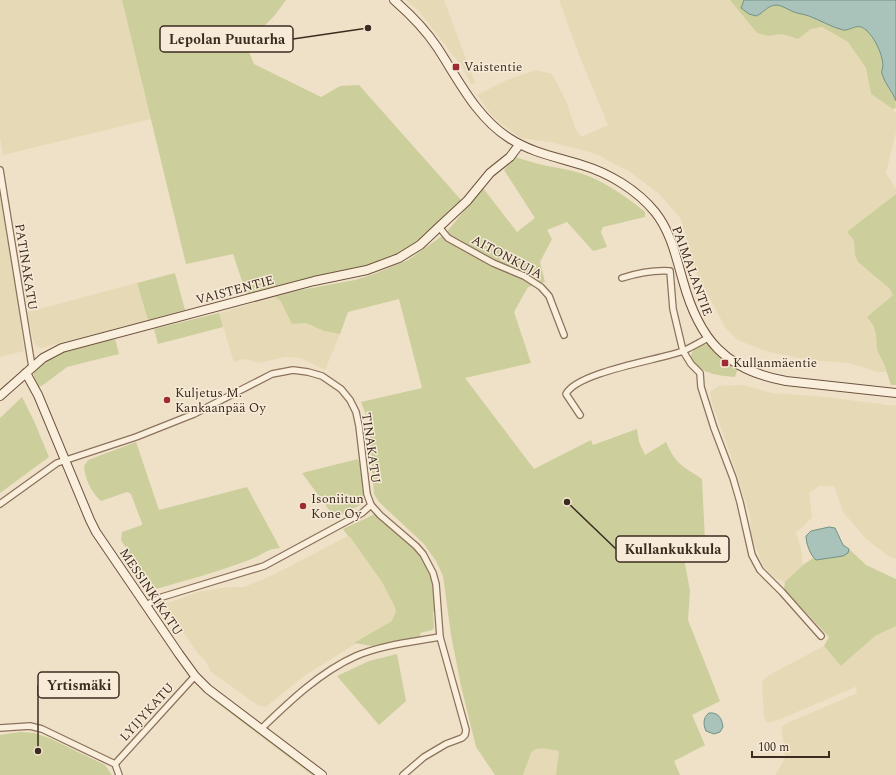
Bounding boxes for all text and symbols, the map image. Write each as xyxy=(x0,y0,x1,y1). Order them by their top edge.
callout: Lepolan Puutarha xyxy=(160,26,293,52)
text: Lepolan Puutarha xyxy=(169,29,286,50)
place label: Vaistentie xyxy=(464,57,522,77)
marker: Vaistentie xyxy=(451,62,461,72)
street label: PATINAKATU xyxy=(9,222,43,312)
street label: PAIMALANTIE xyxy=(666,223,718,319)
street label: AITONKUJA xyxy=(468,230,546,284)
street label: VAISTENTIE xyxy=(194,270,276,310)
place label: Kullanmäentie xyxy=(733,353,817,373)
marker: Kullanmäentie xyxy=(720,358,730,368)
place label: Kuljetus M. Kankaanpää Oy xyxy=(175,383,267,418)
marker: Kuljetus M. Kankaanpää Oy xyxy=(162,395,172,405)
street label: TINAKATU xyxy=(356,411,386,485)
place label: Isoniitun Kone Oy xyxy=(311,489,364,524)
marker: Isoniitun Kone Oy xyxy=(298,501,308,511)
callout: Kullankukkula xyxy=(616,536,729,562)
text: Kullankukkula xyxy=(624,539,722,560)
street label: MESSINKIKATU xyxy=(114,544,188,640)
callout: Yrtismäki xyxy=(38,672,119,698)
text: Yrtismäki xyxy=(47,675,112,696)
street label: LYIJYKATU xyxy=(115,678,179,746)
scale bar xyxy=(752,733,829,759)
text: 100 m xyxy=(758,738,789,757)

